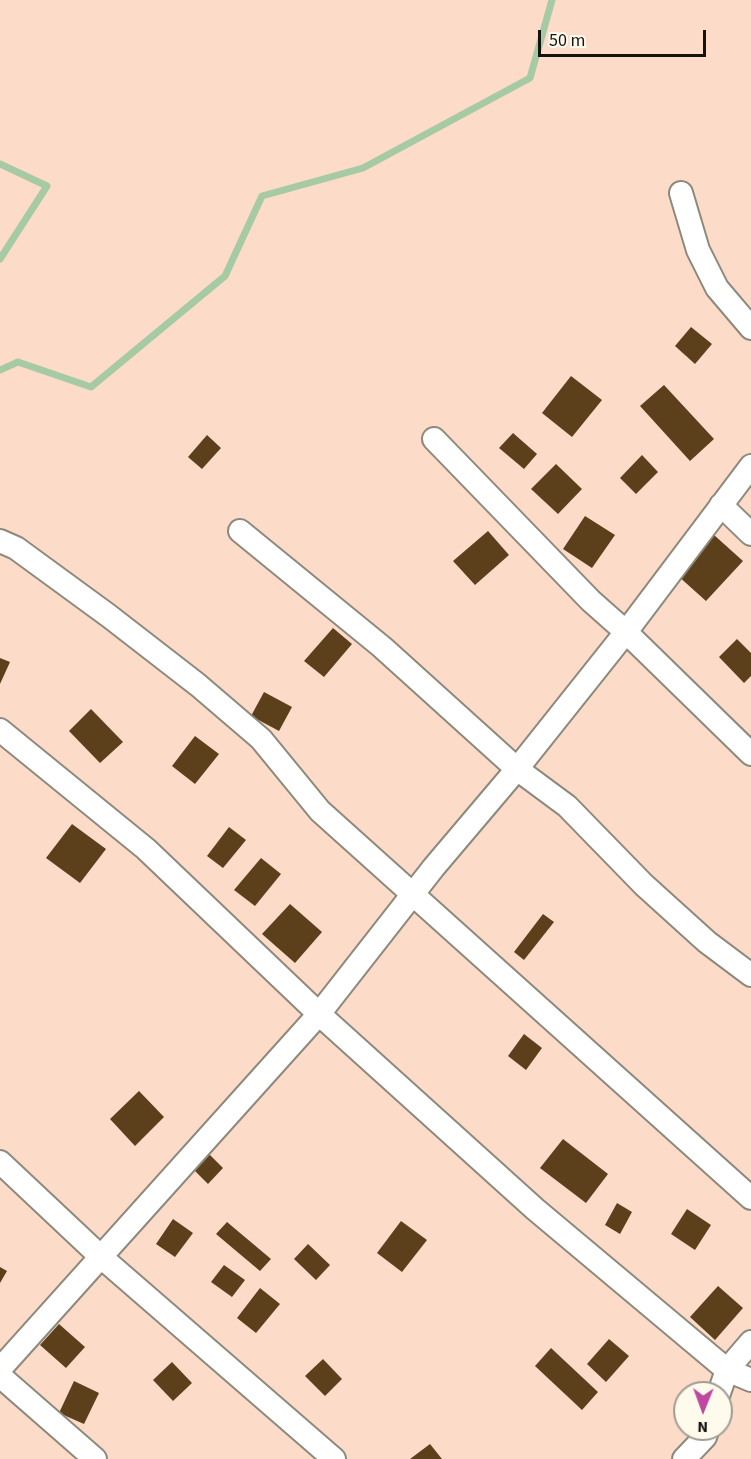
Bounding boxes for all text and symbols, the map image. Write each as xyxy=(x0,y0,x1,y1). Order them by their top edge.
scale bar xyxy=(541,18,709,56)
text: 50 m xyxy=(549,28,585,53)
north arrow xyxy=(673,1381,733,1441)
text: N xyxy=(697,1416,708,1438)

